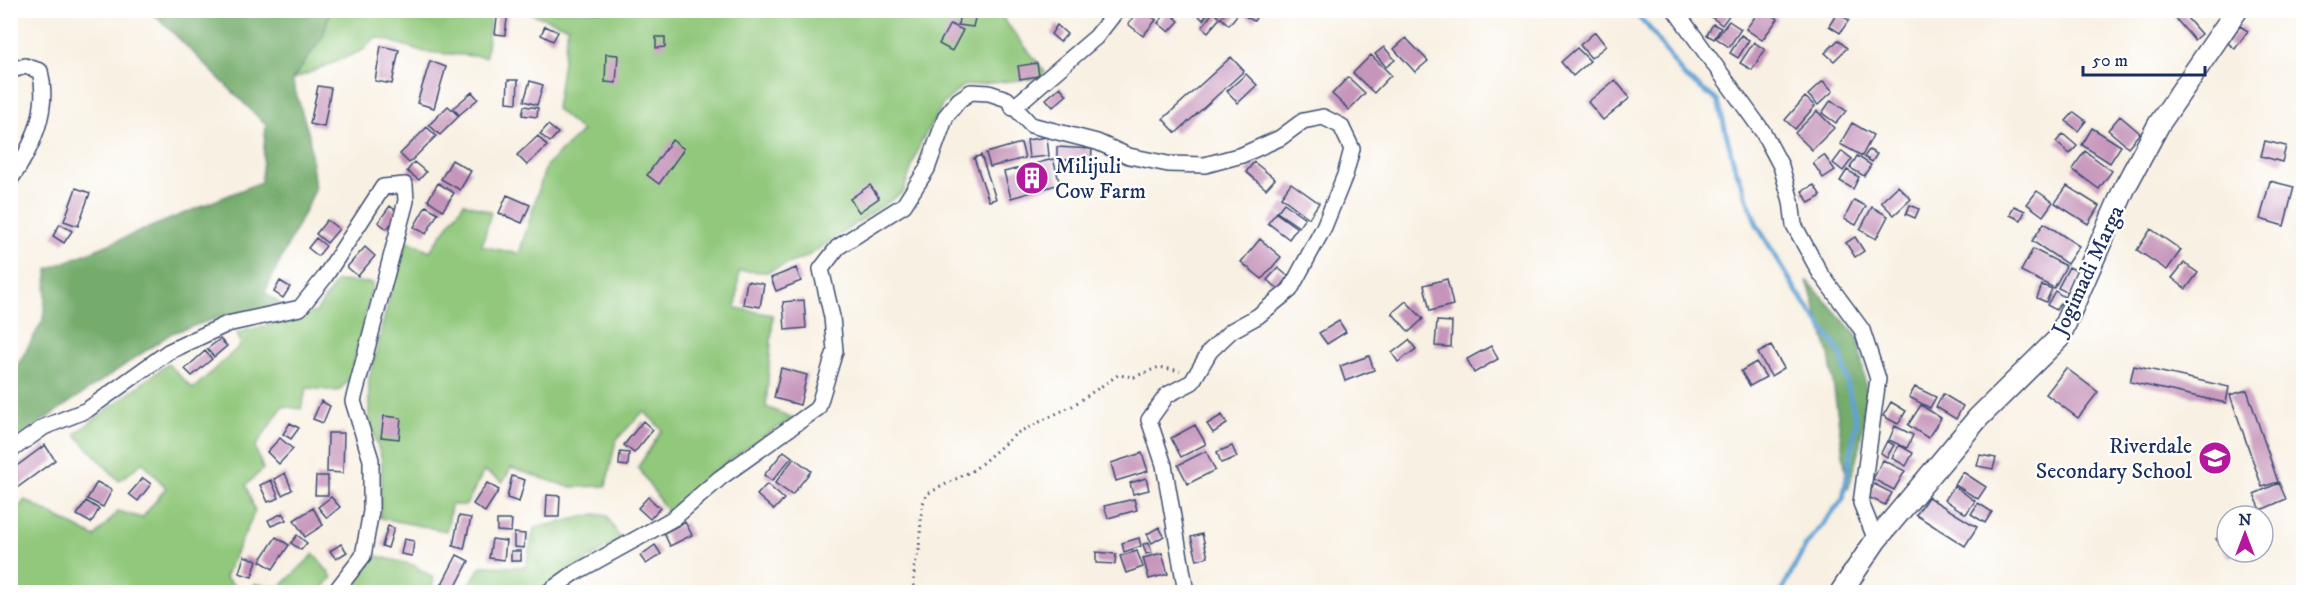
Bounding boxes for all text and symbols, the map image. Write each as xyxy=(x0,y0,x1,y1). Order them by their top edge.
scale bar xyxy=(2083,39,2204,77)
text: 50 m xyxy=(2092,50,2128,72)
place label: Milijuli Cow Farm xyxy=(1055,153,1146,205)
building icon: Milijuli Cow Farm xyxy=(1014,160,1050,196)
street label: Jogimadi Marga xyxy=(2046,201,2131,342)
place label: Riverdale Secondary School xyxy=(2036,433,2192,485)
school or university icon: Riverdale Secondary School xyxy=(2197,440,2233,476)
north arrow xyxy=(2215,504,2275,564)
text: N xyxy=(2238,510,2252,530)

